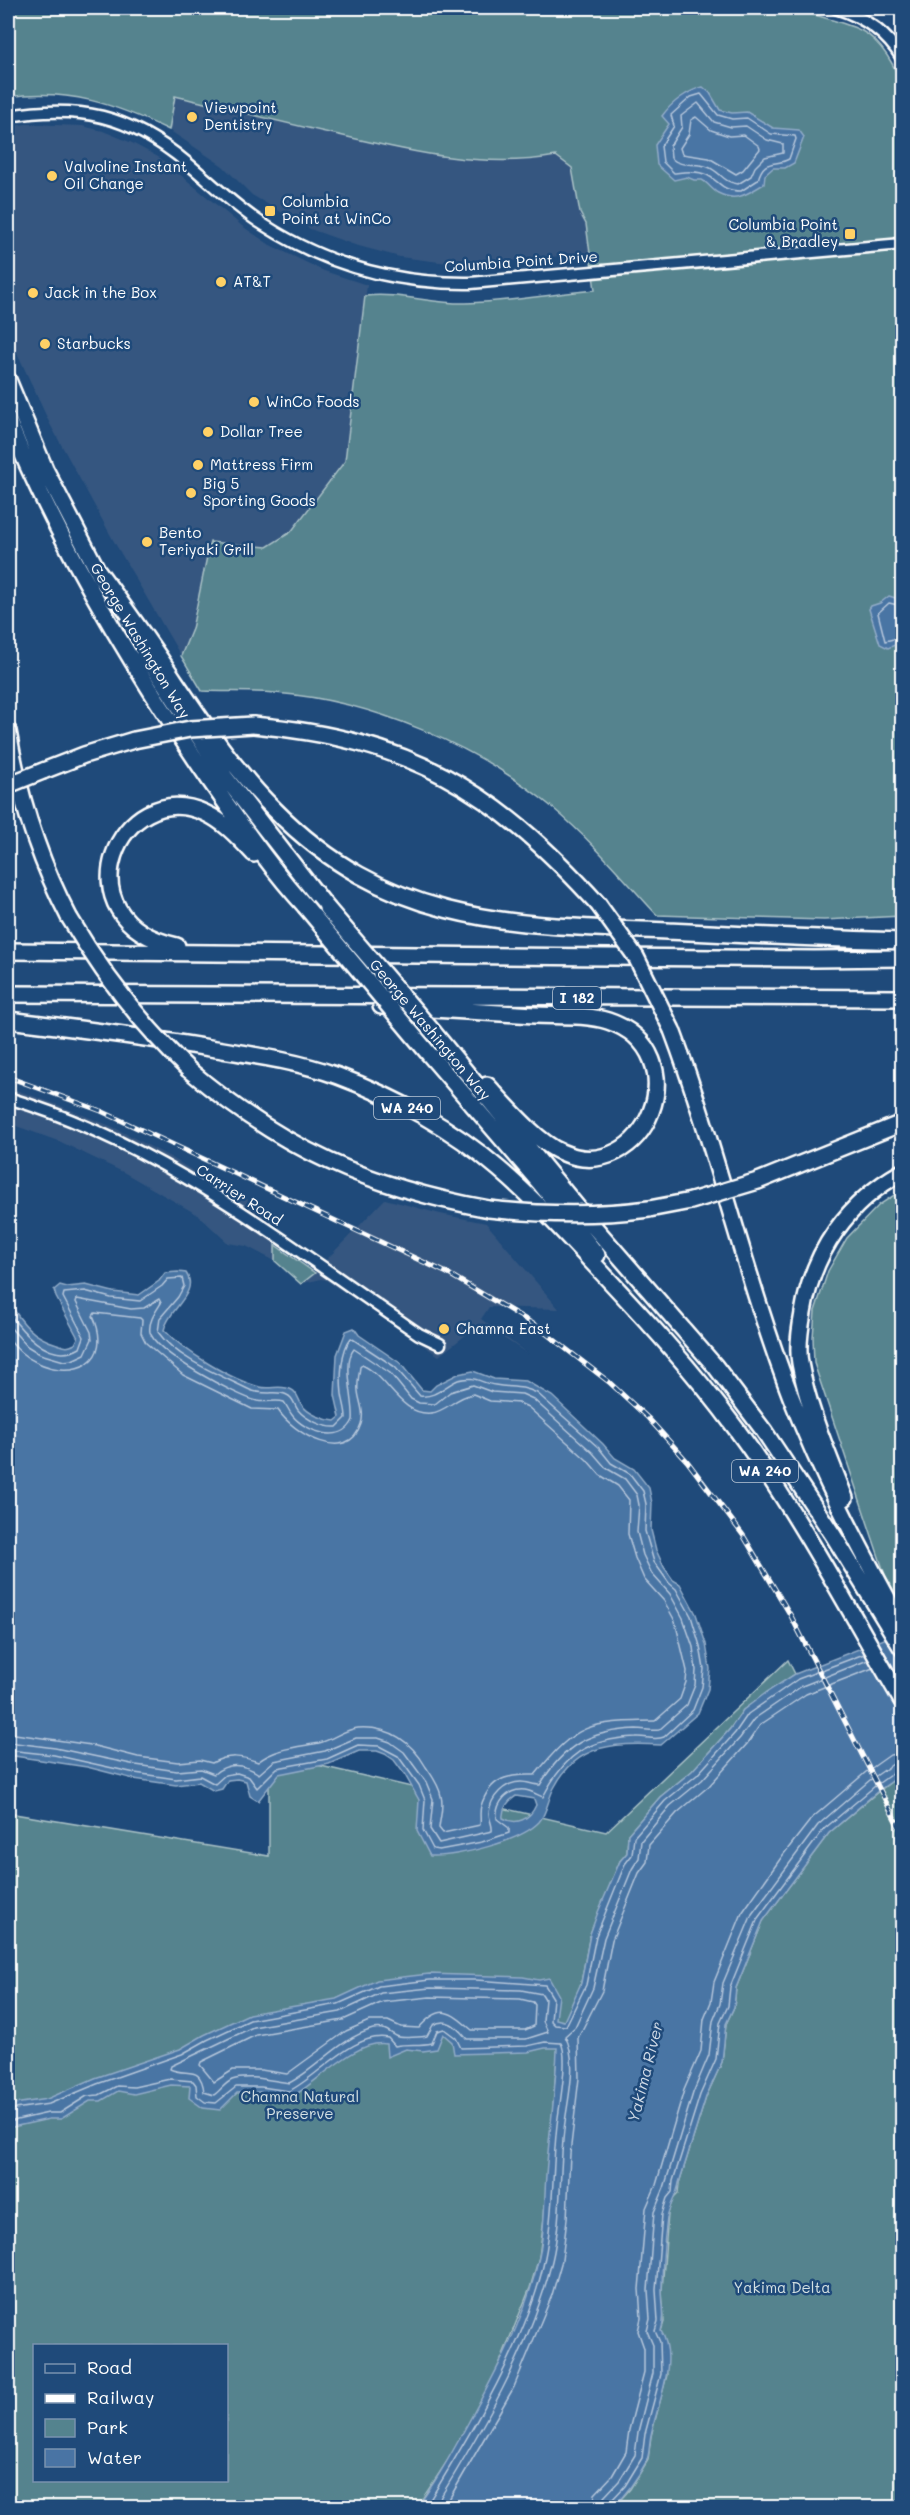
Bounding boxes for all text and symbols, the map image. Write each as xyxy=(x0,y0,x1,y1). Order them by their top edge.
place label: Viewpoint Dentistry xyxy=(204,97,277,134)
marker: Viewpoint Dentistry xyxy=(185,110,199,124)
place label: Valvoline Instant Oil Change xyxy=(64,156,187,193)
marker: Valvoline Instant Oil Change xyxy=(45,169,59,183)
place label: Columbia Point at WinCo xyxy=(282,191,391,228)
marker: Columbia Point at WinCo xyxy=(263,204,277,218)
place label: Columbia Point & Bradley xyxy=(729,214,838,251)
marker: Columbia Point & Bradley xyxy=(843,227,857,241)
street label: Columbia Point Drive xyxy=(444,246,598,276)
place label: AT&T xyxy=(233,271,271,291)
marker: AT&T xyxy=(214,275,228,289)
place label: Jack in the Box xyxy=(45,282,157,302)
marker: Jack in the Box xyxy=(26,286,40,300)
place label: Starbucks xyxy=(57,333,131,353)
marker: Starbucks xyxy=(38,337,52,351)
place label: WinCo Foods xyxy=(266,391,359,411)
marker: WinCo Foods xyxy=(247,395,261,409)
place label: Dollar Tree xyxy=(220,421,303,441)
marker: Dollar Tree xyxy=(201,425,215,439)
place label: Mattress Firm xyxy=(210,454,313,474)
marker: Mattress Firm xyxy=(191,458,205,472)
place label: Big 5 Sporting Goods xyxy=(203,473,316,510)
marker: Big 5 Sporting Goods xyxy=(184,486,198,500)
place label: Bento Teriyaki Grill xyxy=(159,522,254,559)
marker: Bento Teriyaki Grill xyxy=(140,535,154,549)
street label: George Washington Way xyxy=(86,559,195,722)
street label: George Washington Way xyxy=(366,955,496,1104)
road number: I 182 xyxy=(553,987,601,1009)
road number: WA 240 xyxy=(374,1097,440,1119)
street label: Carrier Road xyxy=(193,1159,286,1229)
place label: Chamna East xyxy=(456,1318,551,1338)
marker: Chamna East xyxy=(437,1322,451,1336)
road number: WA 240 xyxy=(732,1460,798,1482)
water label: Yakima River xyxy=(622,2019,667,2125)
park label: Chamna Natural Preserve xyxy=(241,2086,359,2123)
park label: Yakima Delta xyxy=(733,2277,831,2297)
legend xyxy=(33,2344,228,2482)
text: Road xyxy=(87,2355,132,2379)
text: Railway xyxy=(87,2385,154,2409)
text: Park xyxy=(87,2415,128,2439)
text: Water xyxy=(87,2445,142,2469)

